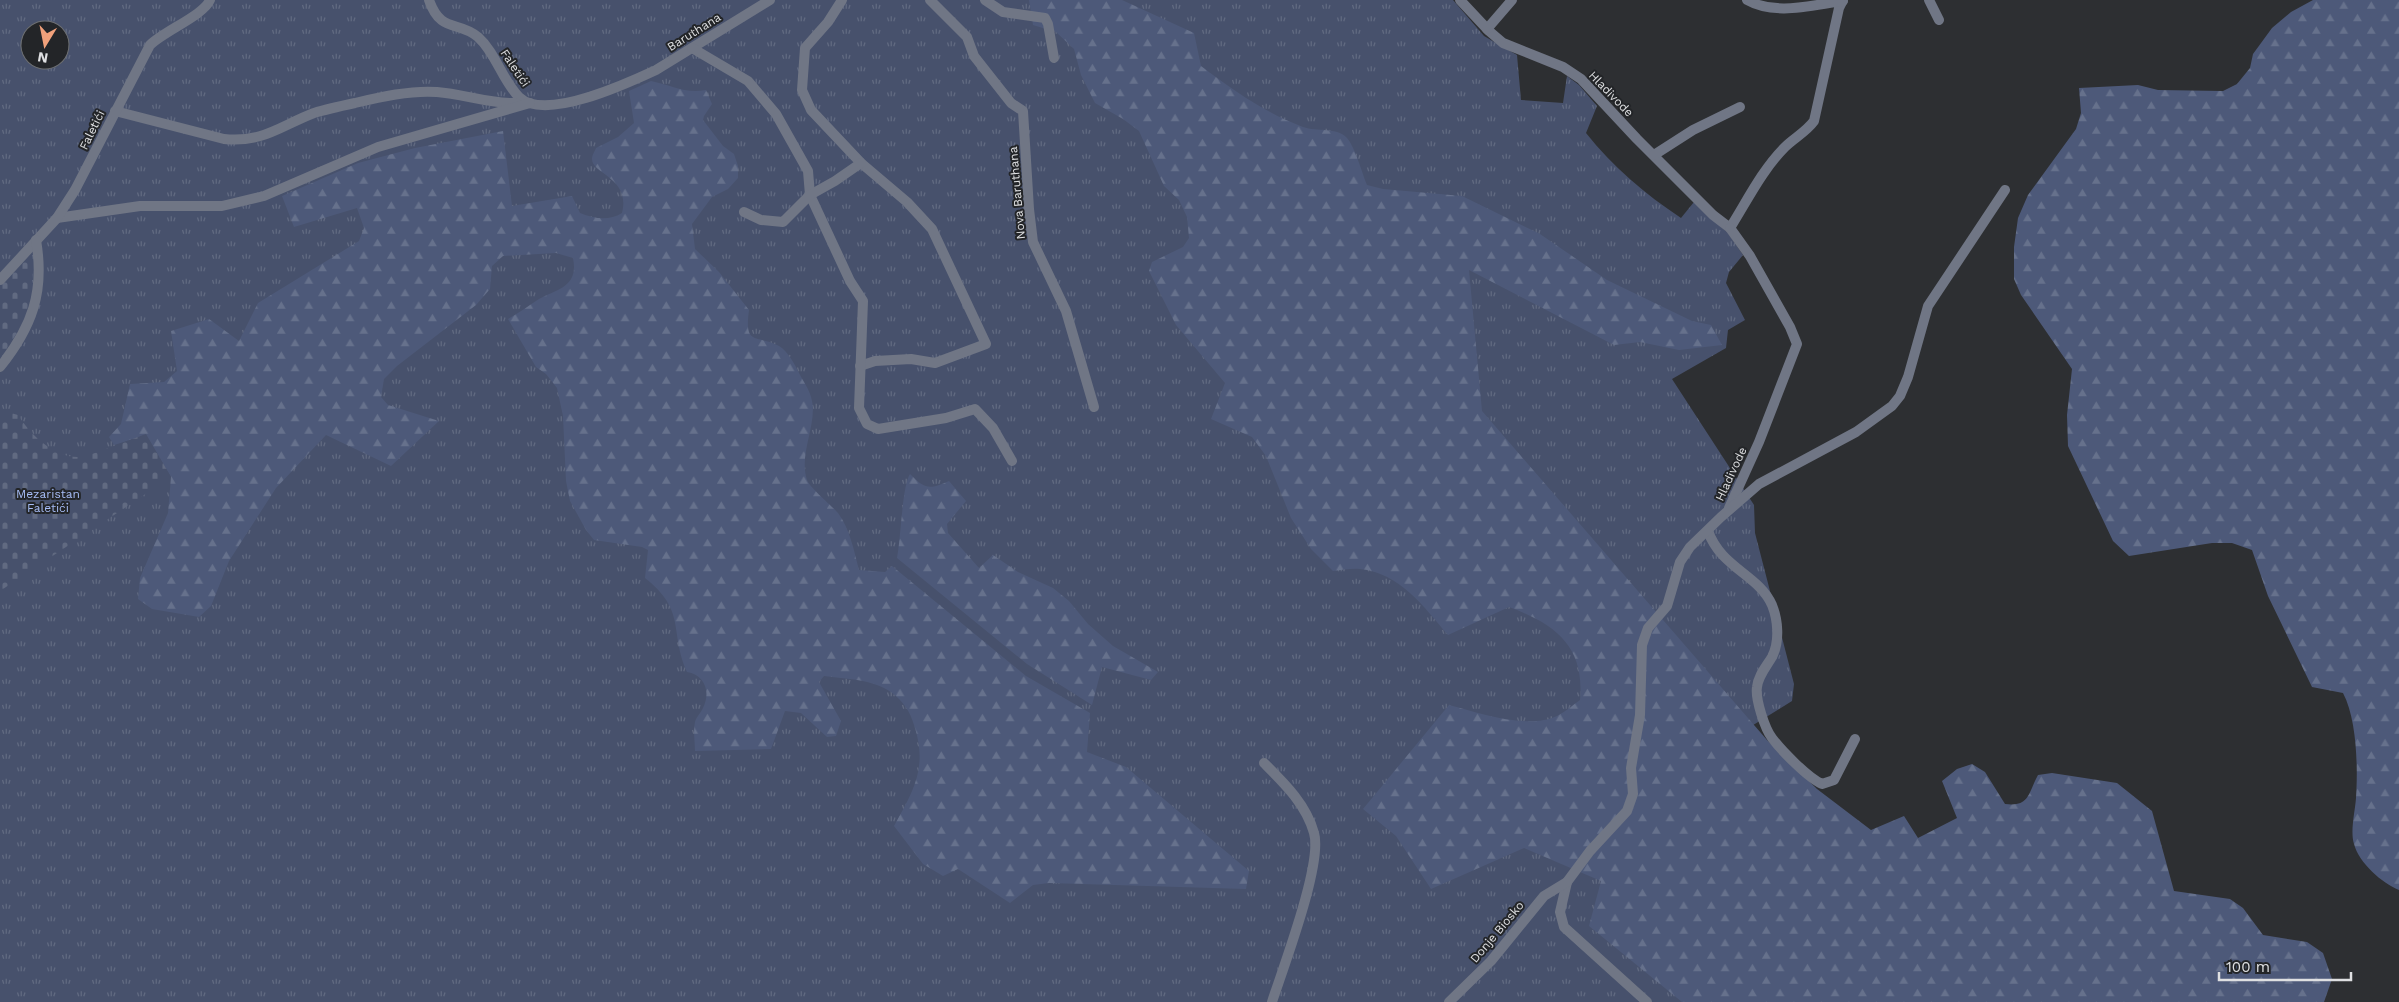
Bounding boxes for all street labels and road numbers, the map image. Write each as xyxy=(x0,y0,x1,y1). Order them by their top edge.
street label: Baruthana xyxy=(665,10,723,54)
street label: Faletići xyxy=(497,47,533,89)
street label: Hladivode xyxy=(1586,68,1636,120)
street label: Faletići xyxy=(76,108,108,152)
street label: Nova Baruthana xyxy=(1006,146,1028,240)
street label: Hladivode xyxy=(1712,445,1750,503)
street label: Donje Biosko xyxy=(1467,898,1527,966)

